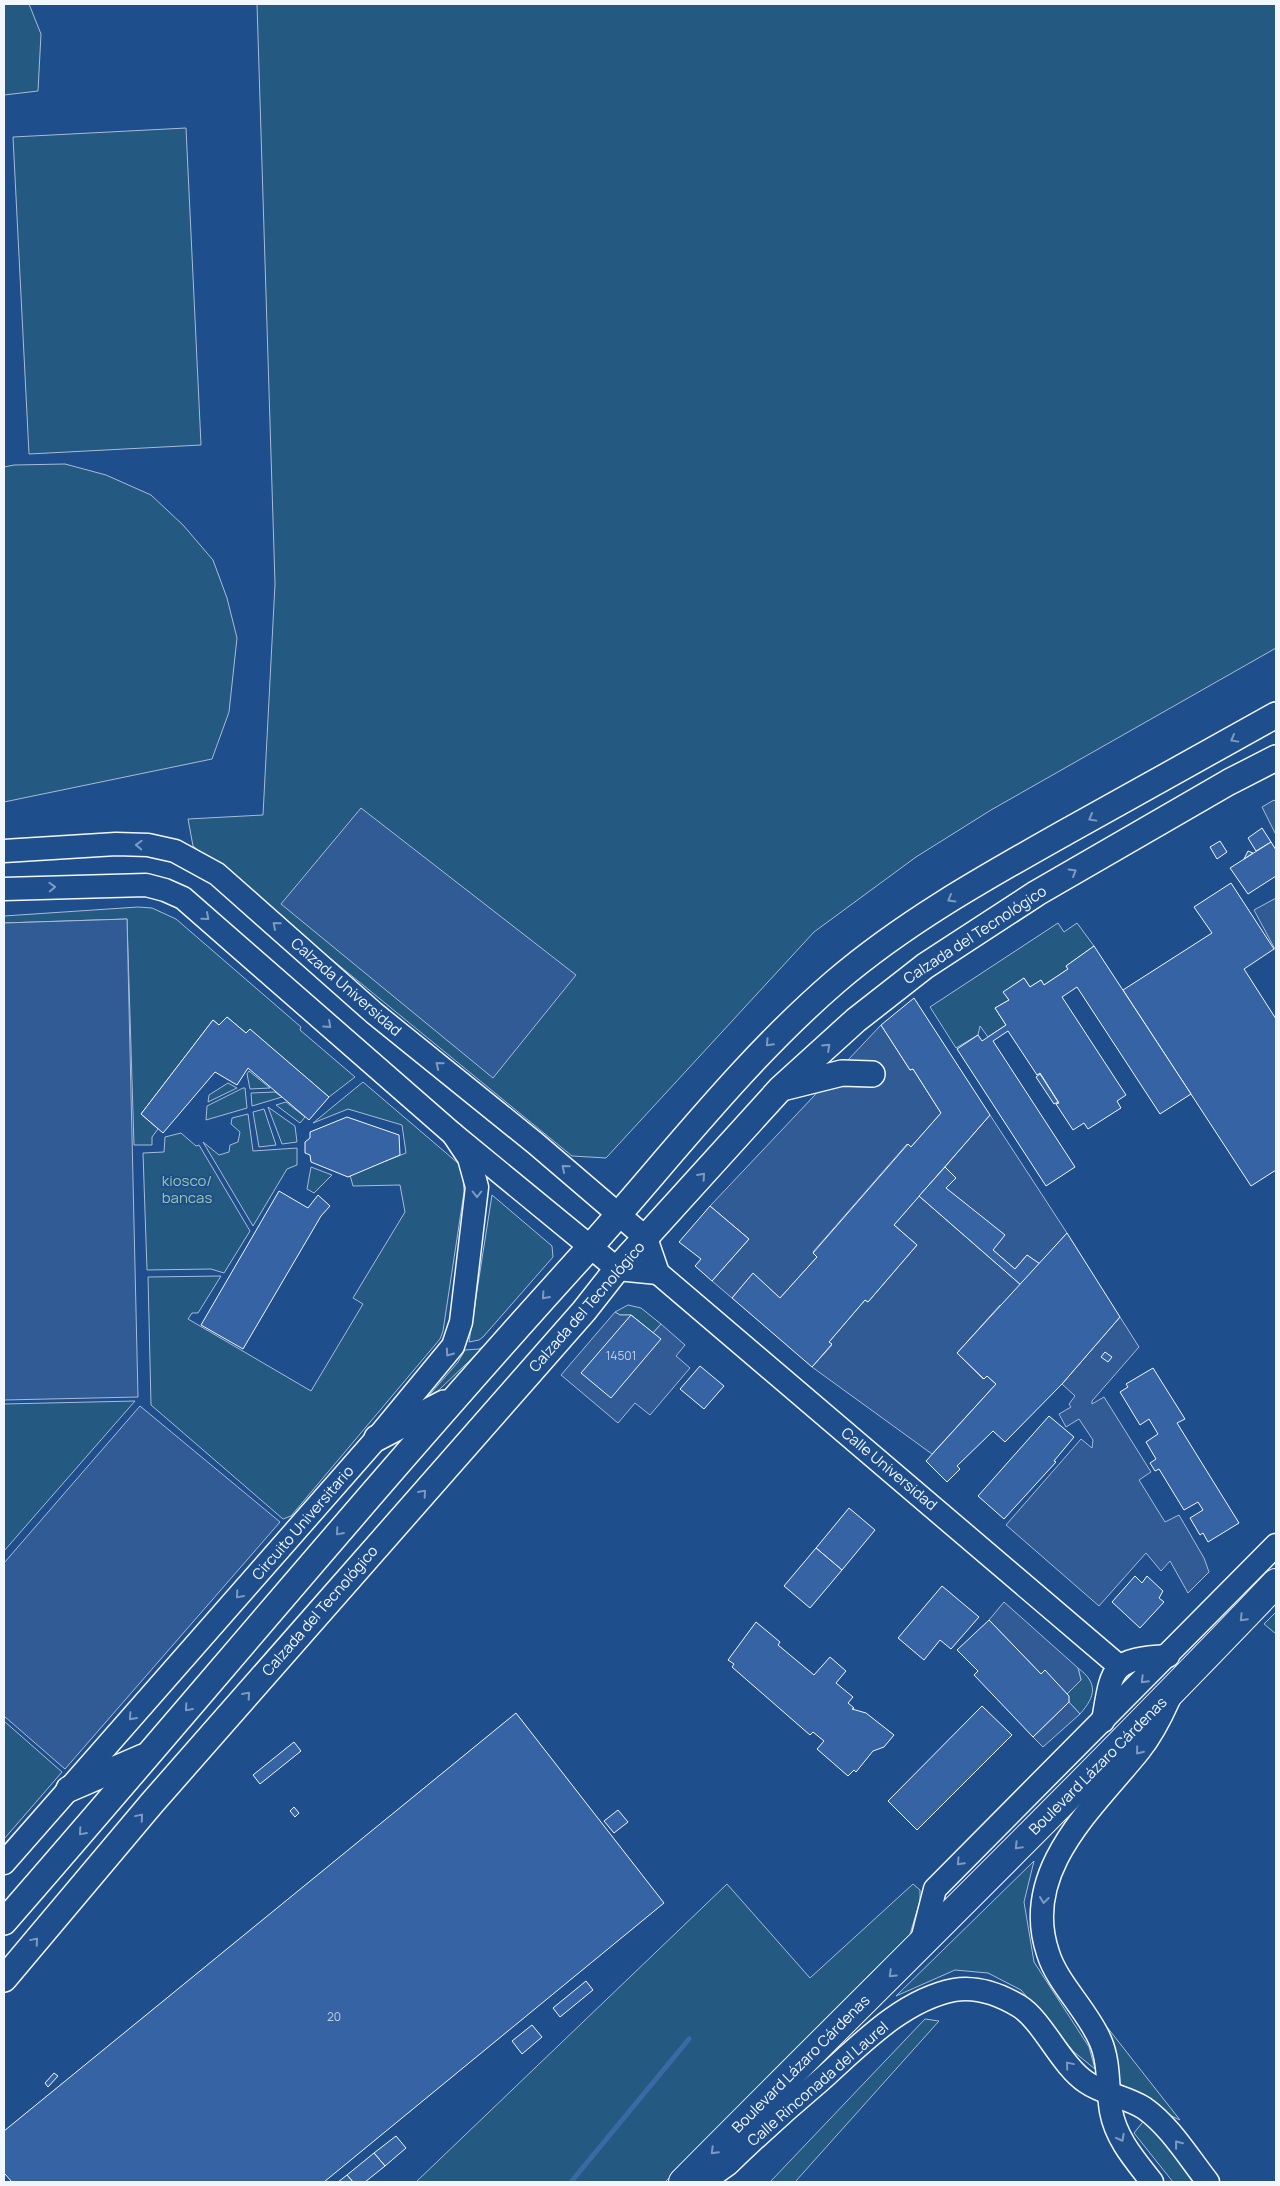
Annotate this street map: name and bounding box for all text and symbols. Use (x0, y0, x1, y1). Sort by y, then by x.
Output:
one-way arrow (1230, 732, 1239, 742)
one-way arrow (1088, 812, 1097, 822)
one-way arrow (135, 840, 142, 850)
one-way arrow (1068, 869, 1077, 879)
street label: Calzada del Tecnológico (899, 880, 1051, 989)
one-way arrow (49, 882, 57, 893)
one-way arrow (947, 892, 956, 902)
one-way arrow (201, 911, 210, 920)
one-way arrow (272, 922, 281, 931)
street label: Calzada Universidad (287, 933, 406, 1041)
one-way arrow (322, 1019, 331, 1028)
one-way arrow (766, 1038, 775, 1047)
one-way arrow (821, 1044, 830, 1053)
one-way arrow (436, 1063, 445, 1071)
one-way arrow (561, 1165, 570, 1174)
park label: kiosco/ bancas (162, 1170, 212, 1208)
one-way arrow (696, 1173, 705, 1182)
one-way arrow (472, 1190, 482, 1198)
street label: Calzada del Tecnológico (524, 1237, 649, 1377)
one-way arrow (542, 1291, 551, 1300)
one-way arrow (446, 1347, 455, 1357)
house number: 14501 (606, 1347, 636, 1364)
street label: Calle Universidad (837, 1422, 942, 1515)
street label: Circuito Universitario (247, 1461, 358, 1584)
one-way arrow (417, 1490, 426, 1499)
one-way arrow (337, 1526, 345, 1535)
street label: Calzada del Tecnológico (257, 1541, 382, 1681)
one-way arrow (236, 1589, 245, 1598)
one-way arrow (1240, 1613, 1249, 1622)
one-way arrow (1141, 1674, 1150, 1683)
one-way arrow (241, 1691, 250, 1700)
street label: Boulevard Lázaro Cárdenas (1024, 1692, 1171, 1839)
one-way arrow (185, 1703, 194, 1712)
one-way arrow (129, 1711, 138, 1720)
one-way arrow (1136, 1745, 1145, 1754)
one-way arrow (135, 1814, 144, 1823)
one-way arrow (79, 1826, 88, 1835)
one-way arrow (1015, 1841, 1024, 1850)
one-way arrow (957, 1857, 966, 1866)
one-way arrow (1039, 1896, 1050, 1904)
one-way arrow (30, 1938, 39, 1947)
one-way arrow (888, 1968, 897, 1977)
street label: Boulevard Lázaro Cárdenas (727, 1990, 874, 2137)
house number: 20 (327, 2008, 341, 2025)
street label: Calle Rinconada del Laurel (743, 2016, 893, 2151)
one-way arrow (1066, 2062, 1075, 2071)
one-way arrow (1115, 2133, 1125, 2142)
one-way arrow (1176, 2141, 1184, 2150)
one-way arrow (711, 2145, 720, 2154)

